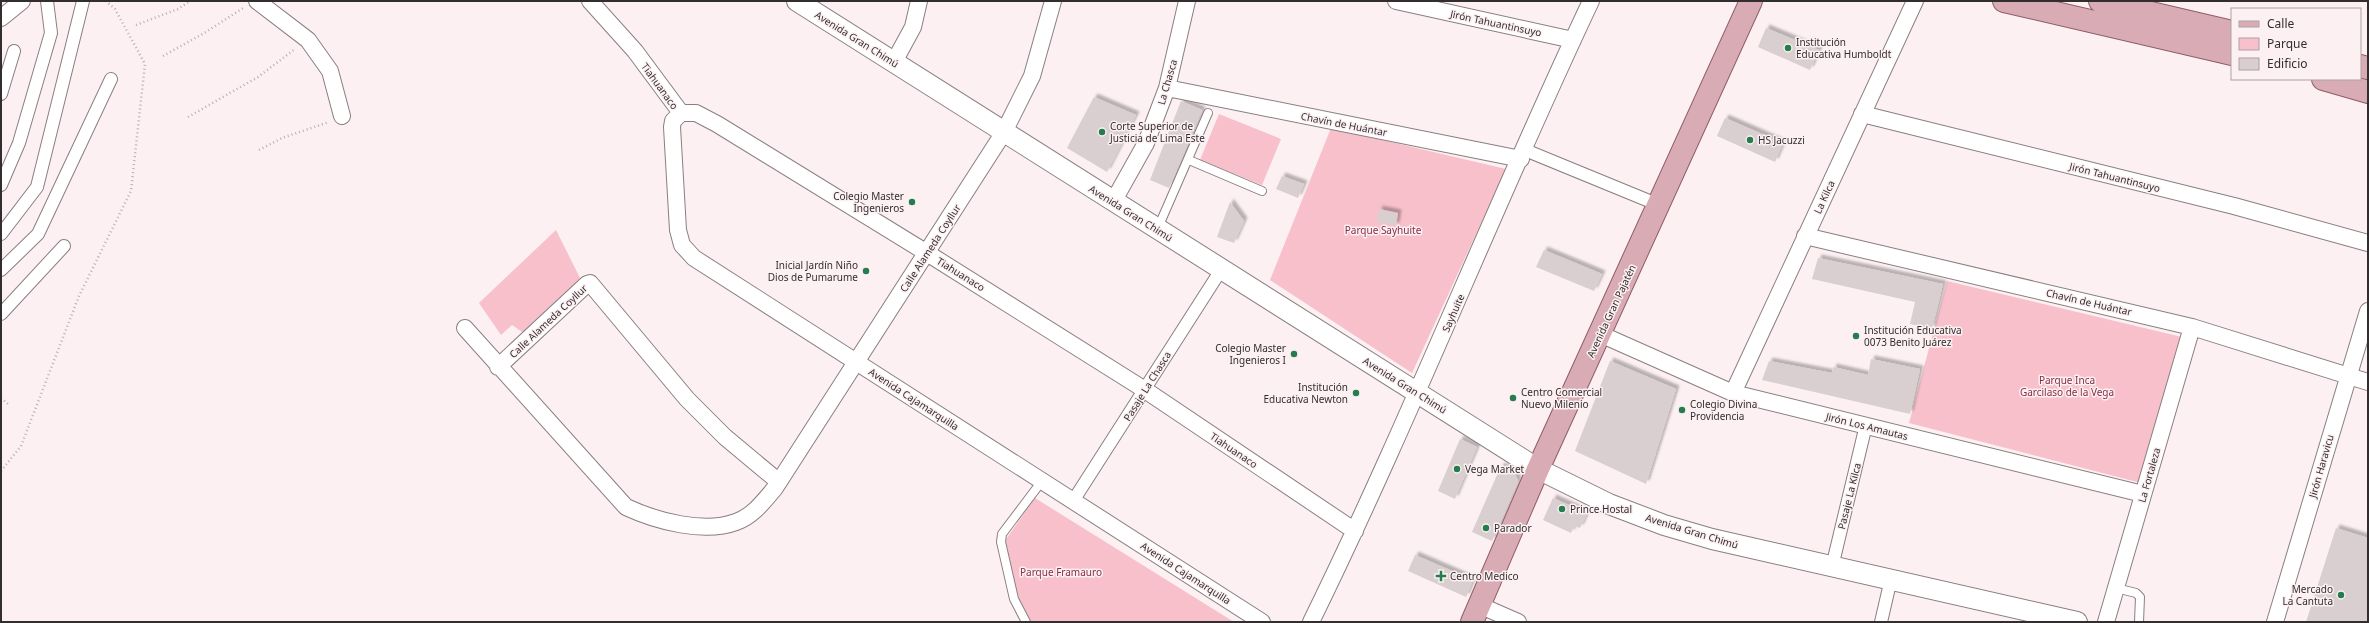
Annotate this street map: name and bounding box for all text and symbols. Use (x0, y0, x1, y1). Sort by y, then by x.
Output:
street label: Jirón Tahuantinsuyo (1448, 6, 1543, 40)
street label: Avenida Gran Chimú (812, 8, 902, 70)
legend (2231, 8, 2361, 80)
text: Calle (2267, 15, 2295, 32)
place label: Institución Educativa Humboldt (1796, 35, 1892, 61)
text: Parque (2267, 35, 2308, 52)
marker: Institución Educativa Humboldt (1783, 43, 1793, 53)
text: Edificio (2267, 55, 2308, 72)
street label: La Chasca (1154, 58, 1180, 106)
street label: Tiahuanaco (638, 60, 682, 112)
street label: Chavín de Huántar (1300, 109, 1388, 139)
place label: Corte Superior de Justicia de Lima Este (1109, 119, 1205, 145)
marker: Corte Superior de Justicia de Lima Este (1097, 127, 1107, 137)
place label: HS Jacuzzi (1758, 133, 1805, 147)
marker: HS Jacuzzi (1745, 135, 1755, 145)
street label: Jirón Tahuantinsuyo (2067, 159, 2162, 195)
street label: La Kilca (1810, 178, 1838, 216)
street label: Avenida Gran Chimú (1086, 182, 1176, 244)
place label: Colegio Master Ingenieros (833, 189, 904, 215)
marker: Colegio Master Ingenieros (907, 197, 917, 207)
street label: Calle Alameda Coyllur (896, 201, 964, 295)
park label: Parque Sayhuite (1345, 223, 1422, 237)
street label: Tiahuanaco (934, 254, 988, 294)
place label: Inicial Jardín Niño Dios de Pumarume (768, 258, 858, 284)
street label: Avenida Gran Pajatén (1583, 262, 1639, 360)
marker: Inicial Jardín Niño Dios de Pumarume (861, 266, 871, 276)
street label: Calle Alameda Coyllur (506, 281, 590, 361)
street label: Chavín de Huántar (2045, 285, 2133, 319)
street label: Sayhuite (1438, 291, 1468, 334)
place label: Institución Educativa 0073 Benito Juárez (1864, 323, 1962, 349)
marker: Institución Educativa 0073 Benito Juárez (1851, 331, 1861, 341)
place label: Colegio Master Ingenieros I (1215, 341, 1286, 367)
street label: Pasaje La Chasca (1120, 349, 1174, 423)
marker: Colegio Master Ingenieros I (1289, 349, 1299, 359)
street label: Avenida Gran Chimú (1360, 354, 1450, 416)
street label: Avenida Cajamarquilla (866, 365, 962, 433)
park label: Parque Inca Garcilaso de la Vega (2020, 373, 2114, 399)
place label: Institución Educativa Newton (1263, 380, 1348, 406)
place label: Centro Comercial Nuevo Milenio (1521, 385, 1602, 411)
marker: Institución Educativa Newton (1351, 388, 1361, 398)
marker: Centro Comercial Nuevo Milenio (1508, 393, 1518, 403)
place label: Colegio Divina Providencia (1690, 397, 1757, 423)
marker: Colegio Divina Providencia (1677, 405, 1687, 415)
street label: Jirón Los Amautas (1823, 409, 1910, 443)
street label: Tiahuanaco (1208, 429, 1260, 471)
street label: Jirón Haravicu (2305, 433, 2337, 500)
street label: La Fortaleza (2134, 446, 2164, 504)
street label: Pasaje La Kilca (1834, 461, 1864, 531)
place label: Vega Market (1465, 462, 1525, 476)
marker: Vega Market (1452, 464, 1462, 474)
place label: Prince Hostal (1570, 502, 1632, 516)
marker: Prince Hostal (1557, 504, 1567, 514)
street label: Avenida Gran Chimú (1644, 510, 1740, 552)
place label: Parador (1494, 521, 1532, 535)
marker: Parador (1481, 523, 1491, 533)
street label: Avenida Cajamarquilla (1138, 539, 1234, 607)
park label: Parque Framauro (1020, 565, 1102, 579)
place label: Centro Medico (1450, 569, 1519, 583)
marker: Centro Medico (1435, 570, 1447, 582)
place label: Mercado La Cantuta (2282, 582, 2333, 608)
marker: Mercado La Cantuta (2336, 590, 2346, 600)

